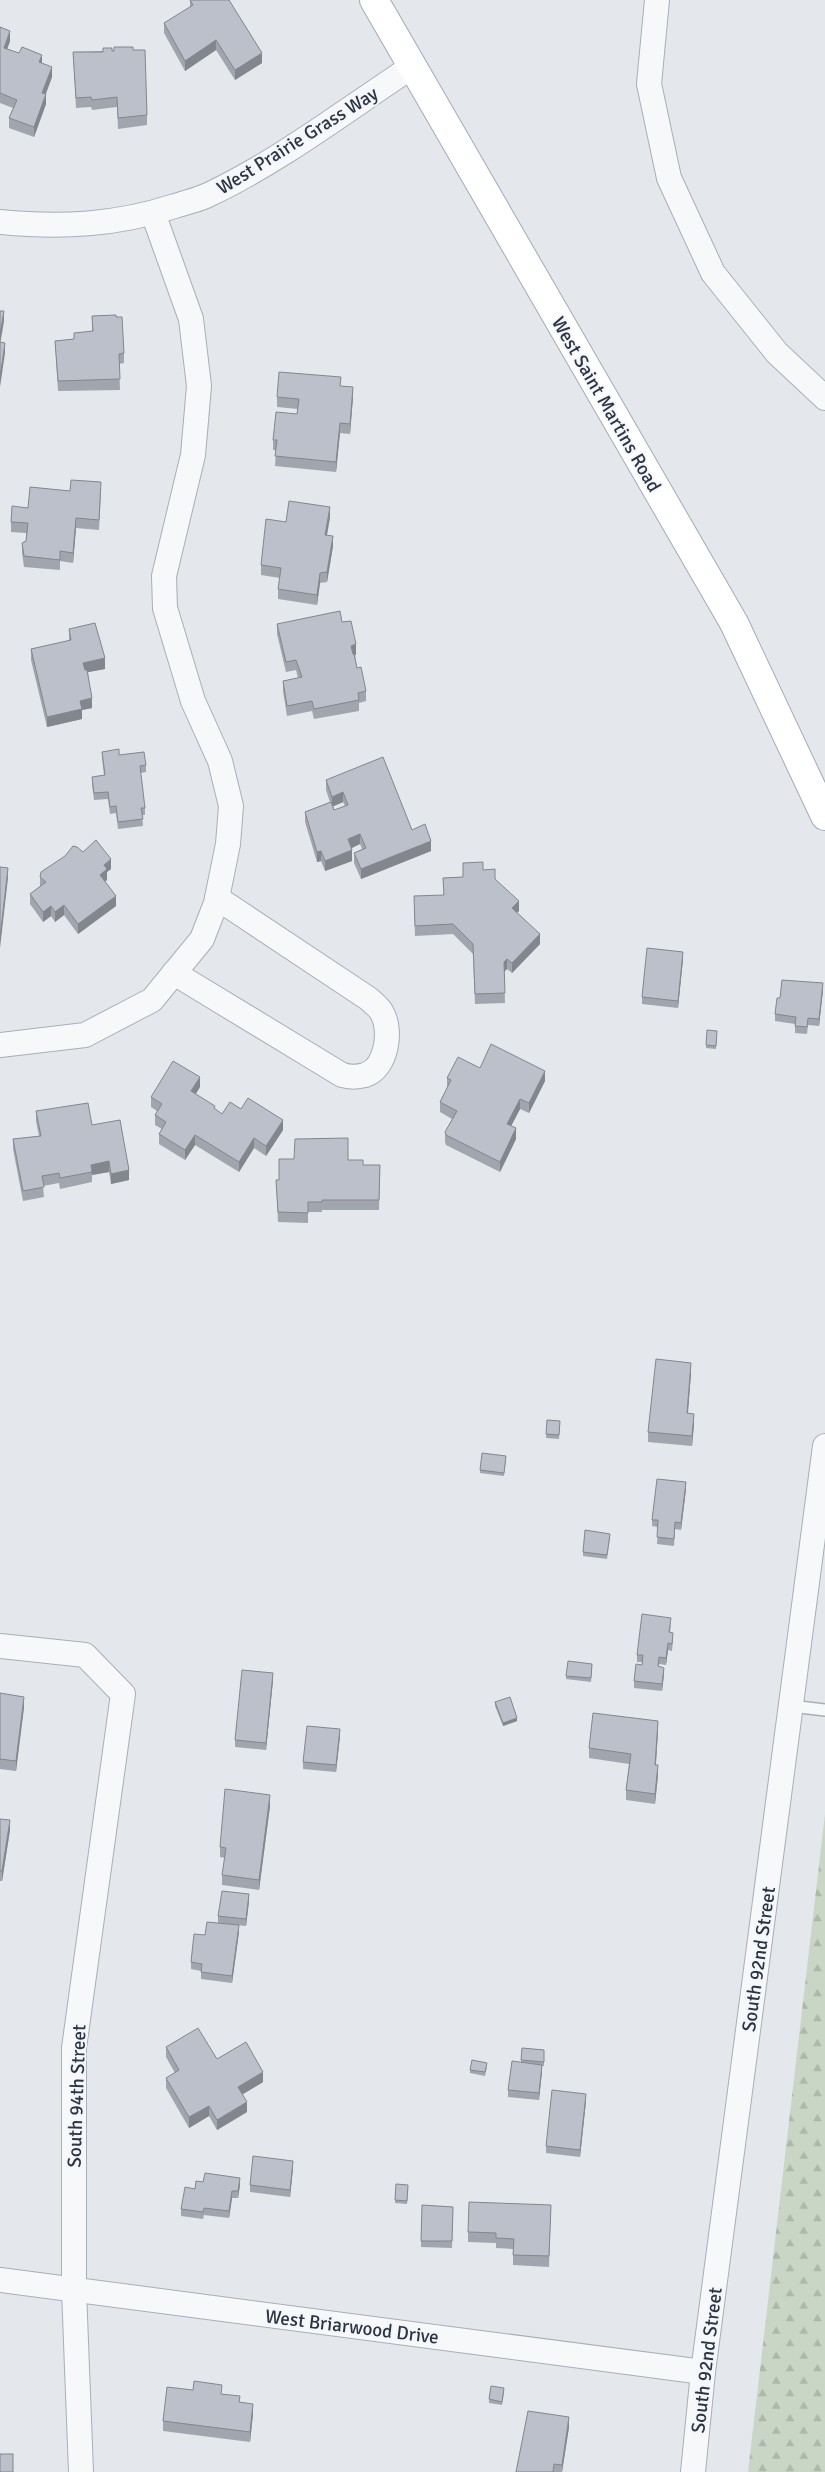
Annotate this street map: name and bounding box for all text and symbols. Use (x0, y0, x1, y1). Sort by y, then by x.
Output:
street label: West Prairie Grass Way (212, 81, 383, 200)
street label: West Saint Martins Road (546, 313, 666, 496)
street label: South 92nd Street (737, 1885, 781, 2033)
street label: South 94th Street (63, 2024, 92, 2168)
street label: South 92nd Street (686, 2286, 728, 2434)
street label: West Briarwood Drive (264, 2304, 440, 2350)

